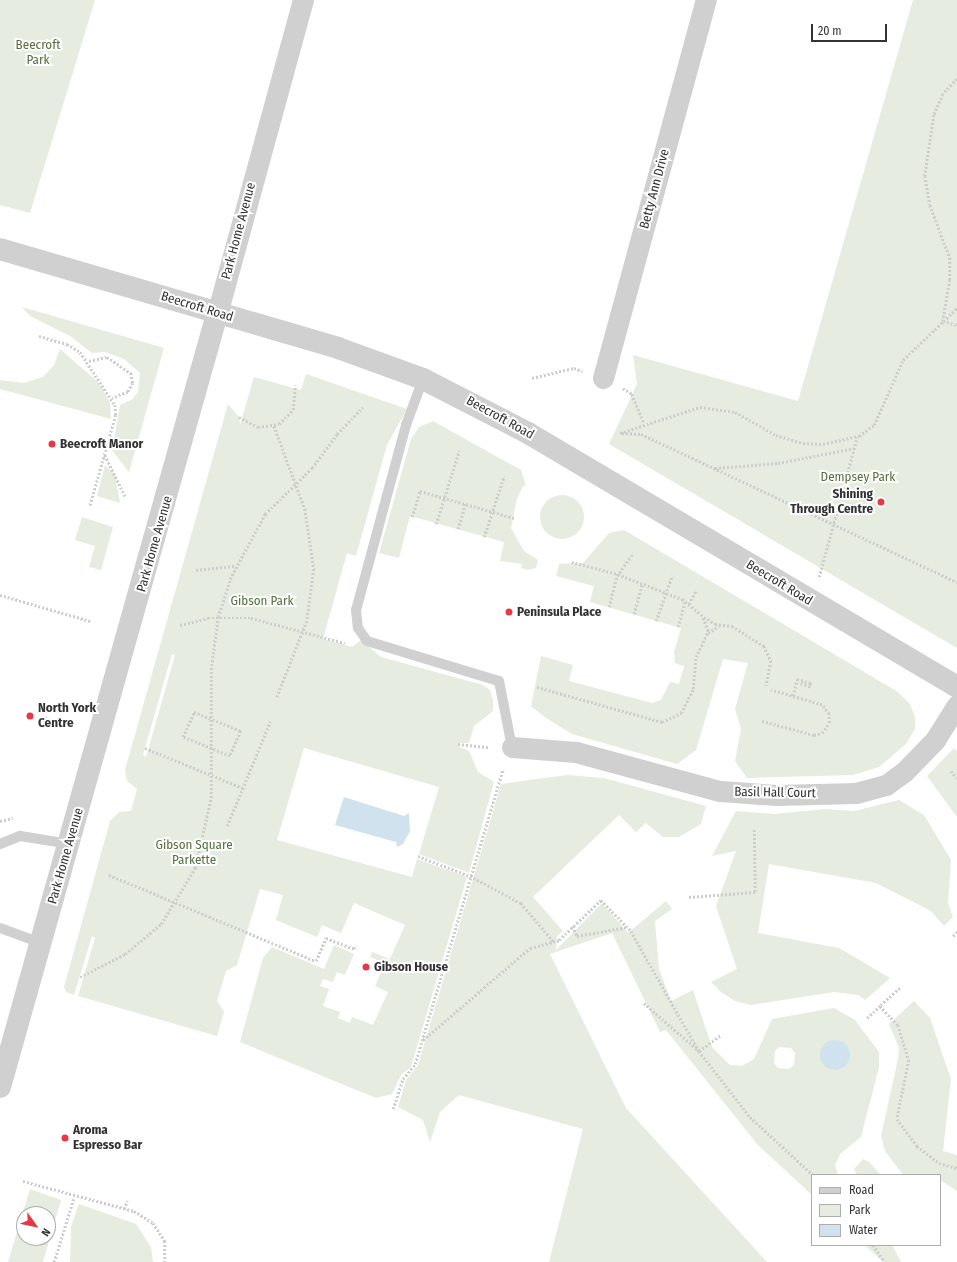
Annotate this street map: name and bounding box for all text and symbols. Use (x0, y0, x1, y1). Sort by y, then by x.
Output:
scale bar (813, 16, 889, 42)
text: 20 m (818, 24, 842, 38)
park label: Beecroft Park (16, 38, 60, 69)
street label: Betty Ann Drive (637, 147, 673, 231)
street label: Park Home Avenue (219, 181, 259, 281)
street label: Beecroft Road (159, 289, 235, 325)
street label: Beecroft Road (464, 393, 536, 443)
place label: Beecroft Manor (60, 436, 143, 452)
marker: Beecroft Manor (47, 439, 57, 449)
park label: Dempsey Park (821, 469, 895, 485)
place label: Shining Through Centre (790, 487, 873, 518)
street label: Park Home Avenue (134, 494, 176, 594)
marker: Shining Through Centre (876, 497, 886, 507)
street label: Beecroft Road (743, 557, 815, 609)
park label: Gibson Park (230, 593, 294, 609)
place label: Peninsula Place (517, 604, 601, 620)
marker: Peninsula Place (504, 607, 514, 617)
place label: North York Centre (38, 701, 96, 732)
marker: North York Centre (25, 711, 35, 721)
street label: Basil Hall Court (734, 784, 816, 802)
street label: Park Home Avenue (45, 806, 87, 906)
park label: Gibson Square Parkette (155, 838, 233, 869)
place label: Gibson House (374, 959, 448, 975)
marker: Gibson House (361, 962, 371, 972)
place label: Aroma Espresso Bar (73, 1123, 142, 1154)
marker: Aroma Espresso Bar (60, 1133, 70, 1143)
legend (811, 1174, 941, 1246)
text: Road (849, 1183, 874, 1197)
text: Park (849, 1203, 870, 1217)
north arrow (16, 1206, 56, 1246)
text: Water (849, 1223, 877, 1237)
text: N (38, 1226, 53, 1239)

